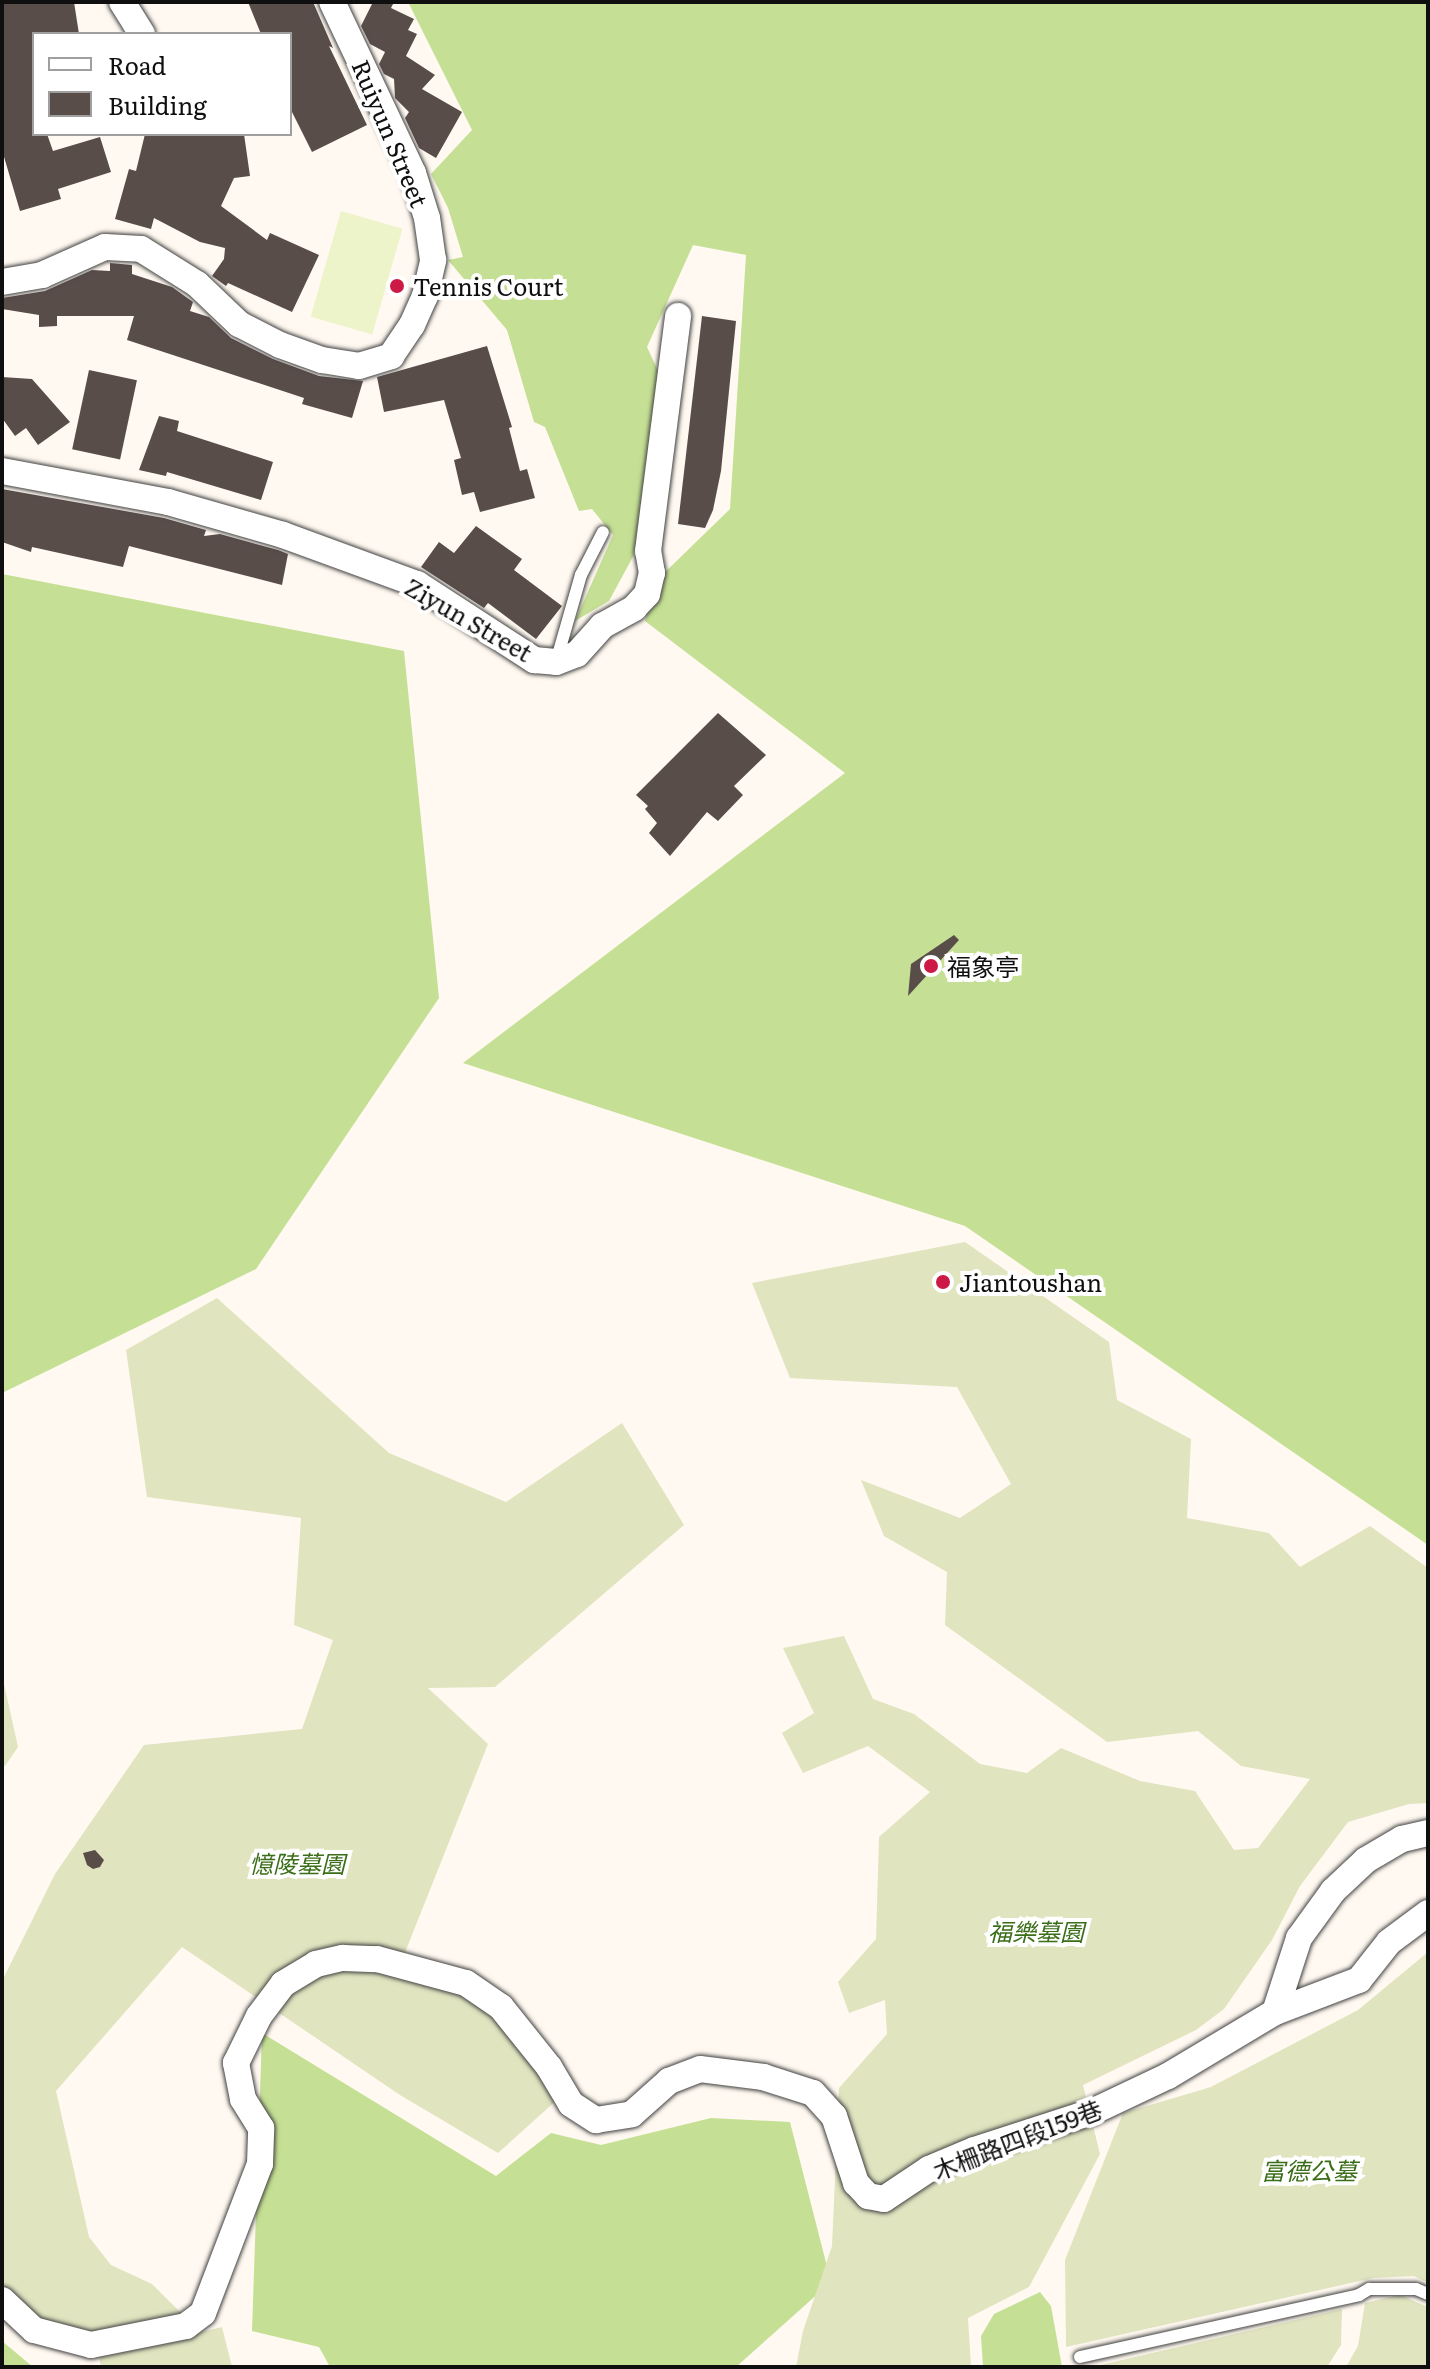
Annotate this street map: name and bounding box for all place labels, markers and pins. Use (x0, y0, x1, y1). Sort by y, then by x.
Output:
place label: Tennis Court (413, 272, 563, 300)
marker: Tennis Court (388, 277, 406, 295)
place label: 福象亭 (947, 952, 1019, 980)
marker: 福象亭 (922, 957, 940, 975)
place label: Jiantoushan (959, 1268, 1102, 1296)
marker: Jiantoushan (934, 1273, 952, 1291)

